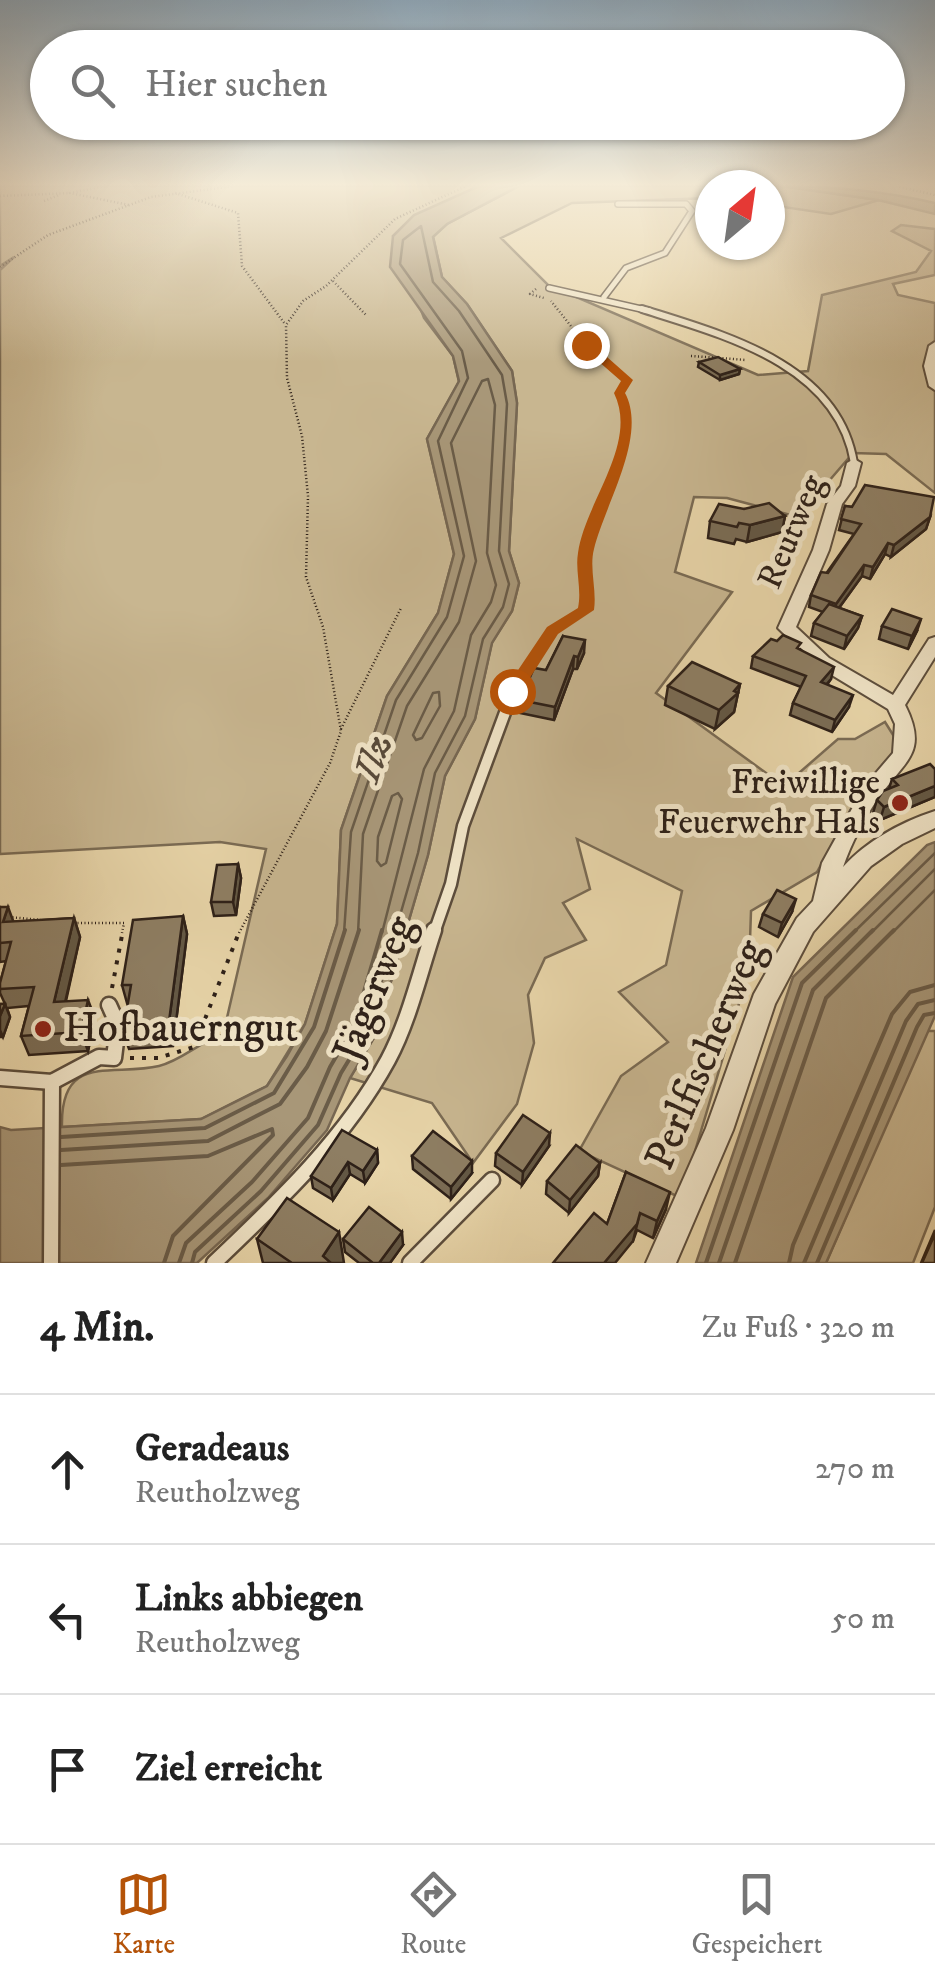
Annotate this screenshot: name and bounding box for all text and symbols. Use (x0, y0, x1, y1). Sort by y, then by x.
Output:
search box (30, 30, 905, 140)
icon: search (65, 58, 120, 113)
text: Hier suchen (145, 61, 328, 109)
north arrow (695, 170, 785, 260)
route end (564, 323, 610, 369)
street label: Reutweg (748, 467, 836, 596)
route start (490, 669, 536, 715)
water label: Ilz (343, 728, 404, 790)
place label: Freiwillige Feuerwehr Hals (658, 761, 880, 845)
marker: Freiwillige Feuerwehr Hals (889, 792, 911, 814)
street label: Jägerweg (321, 908, 428, 1073)
street label: Perlfischerweg (634, 932, 778, 1178)
place label: Hofbauerngut (63, 1003, 298, 1055)
marker: Hofbauerngut (32, 1018, 54, 1040)
text: 4 Min. (40, 1302, 154, 1354)
text: Zu Fuß · 320 m (701, 1308, 895, 1348)
text: Geradeaus (135, 1425, 289, 1473)
icon: ahead (40, 1442, 95, 1497)
text: 270 m (815, 1449, 895, 1489)
text: Reutholzweg (135, 1473, 300, 1513)
text: Links abbiegen (135, 1575, 363, 1623)
icon: left (40, 1592, 95, 1647)
text: 50 m (831, 1599, 895, 1639)
text: Reutholzweg (135, 1623, 300, 1663)
icon: arrive (40, 1742, 95, 1797)
text: Ziel erreicht (135, 1745, 322, 1793)
tab: Karte (113, 1867, 175, 1962)
tab: Route (400, 1867, 466, 1962)
tab: Gespeichert (691, 1867, 822, 1962)

